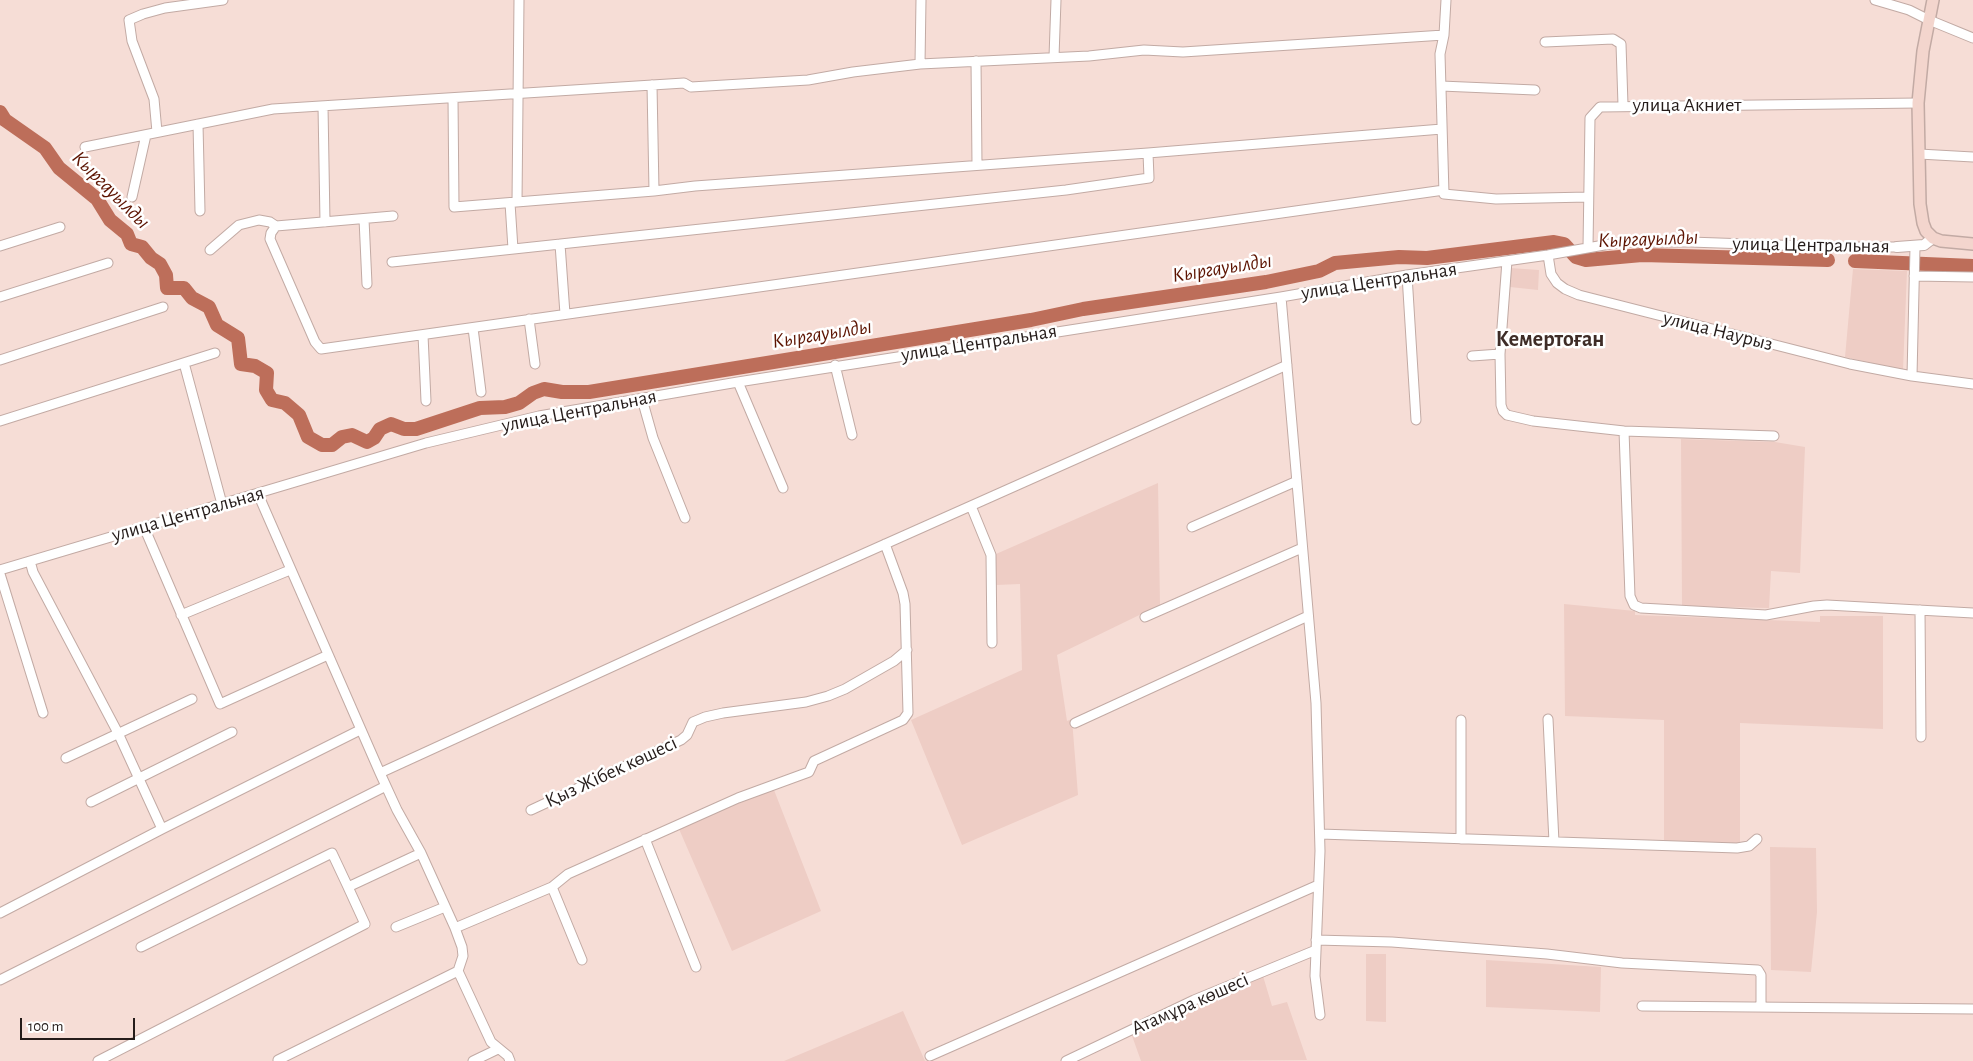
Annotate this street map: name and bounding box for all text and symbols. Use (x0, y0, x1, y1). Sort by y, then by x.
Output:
street label: улица Акниет (1632, 93, 1742, 117)
water label: Кыргауылды (67, 146, 155, 234)
water label: Кыргауылды (1597, 225, 1699, 253)
street label: улица Центральная (1732, 232, 1890, 258)
water label: Кыргауылды (1171, 248, 1273, 288)
street label: улица Центральная (1299, 257, 1459, 305)
street label: улица Наурыз (1661, 306, 1775, 356)
water label: Кыргауылды (771, 314, 873, 354)
street label: улица Центральная (899, 319, 1059, 367)
district label: Кемертоған (1496, 326, 1604, 352)
street label: улица Центральная (499, 384, 659, 438)
street label: улица Центральная (109, 481, 267, 547)
street label: Қыз Жібек көшесі (541, 731, 681, 813)
street label: Атамұра көшесі (1128, 967, 1252, 1041)
scale bar (22, 1008, 138, 1040)
text: 100 m (28, 1019, 63, 1034)

